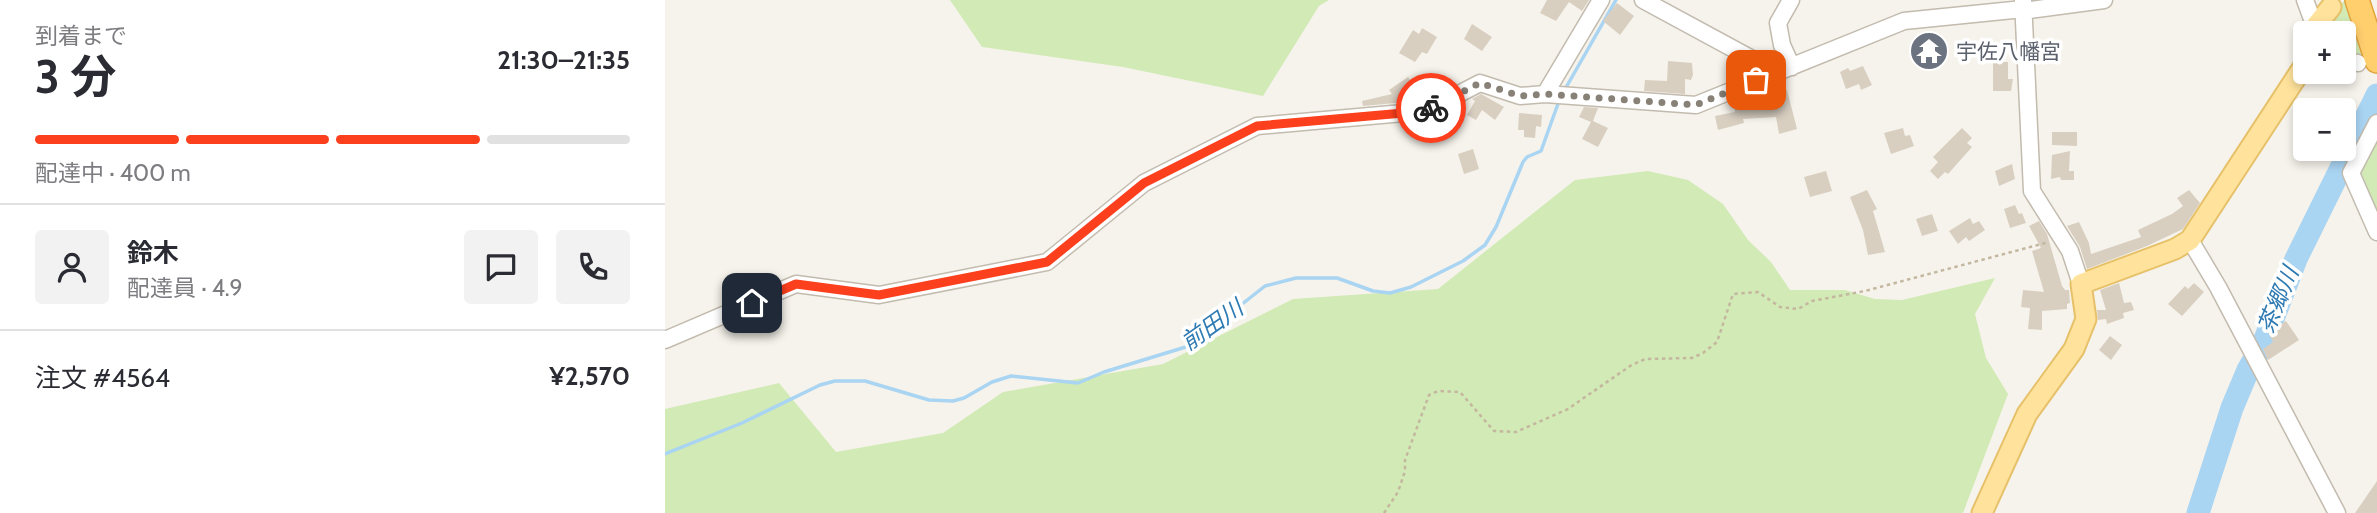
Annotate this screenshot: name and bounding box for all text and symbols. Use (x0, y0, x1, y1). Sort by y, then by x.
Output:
map controls (2293, 21, 2356, 161)
button: + (2293, 21, 2356, 84)
text: 到着まで (35, 22, 127, 50)
temple icon: 宇佐八幡宮 (1908, 30, 1950, 72)
place label: 宇佐八幡宮 (1956, 39, 2061, 64)
text: 21:30–21:35 (497, 44, 630, 76)
text: 3 分 (35, 49, 116, 105)
pin (1726, 50, 1786, 110)
icon: bag (1737, 61, 1775, 99)
courier (1396, 73, 1466, 143)
icon: bike (1412, 89, 1450, 127)
button: − (2293, 98, 2356, 161)
text: 配達中 · 400 m (35, 159, 191, 187)
button: person (35, 230, 109, 304)
button: chat (464, 230, 538, 304)
button: phone (556, 230, 630, 304)
text: 鈴木 (127, 237, 179, 269)
water label: 茶郷川 (2252, 260, 2306, 337)
pin (722, 273, 782, 333)
text: 配達員 · 4.9 (127, 274, 243, 302)
icon: home (733, 284, 771, 322)
water label: 前田川 (1176, 292, 1251, 356)
text: ¥2,570 (549, 360, 630, 392)
text: 注文 #4564 (35, 362, 170, 394)

